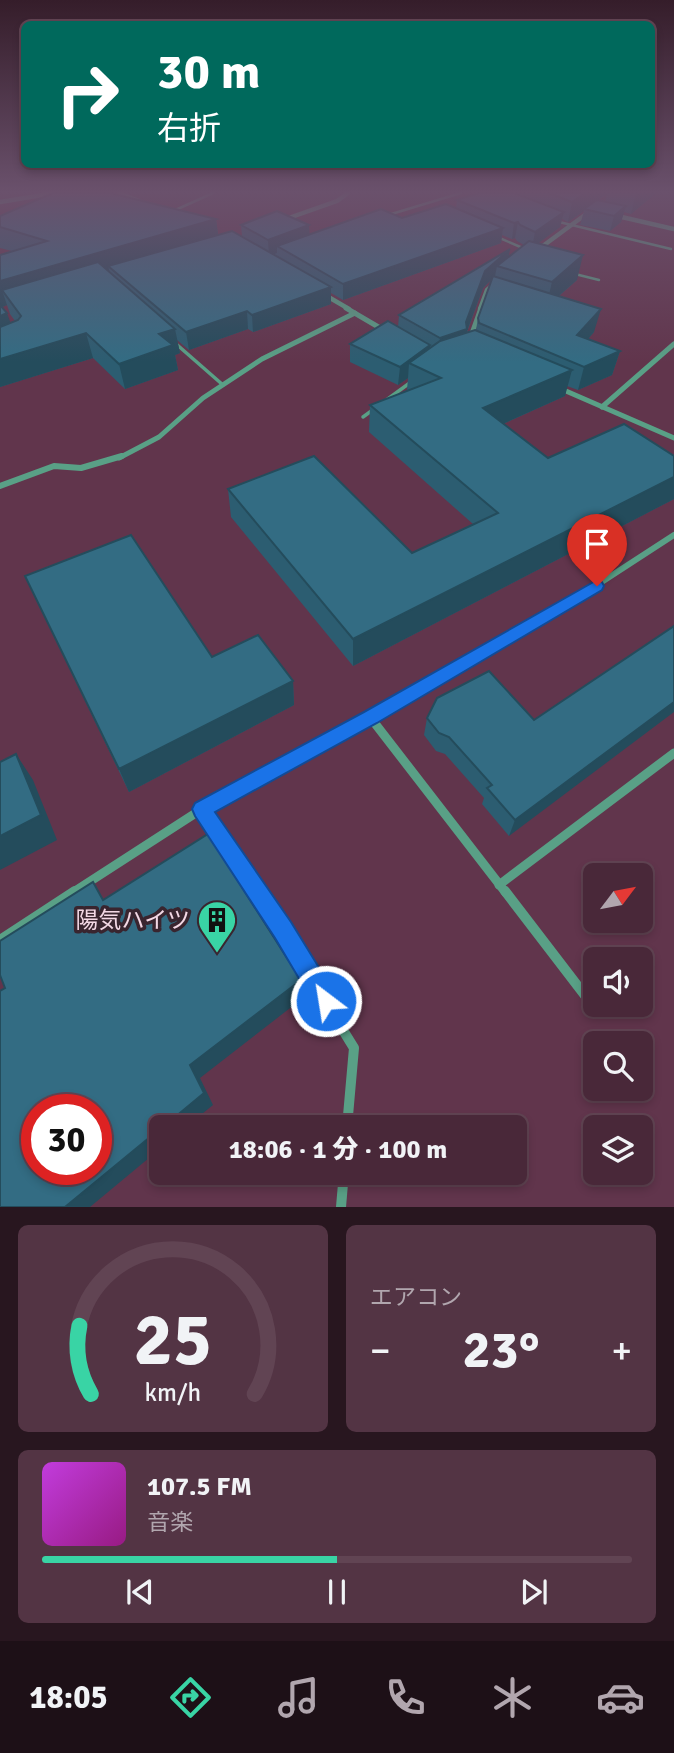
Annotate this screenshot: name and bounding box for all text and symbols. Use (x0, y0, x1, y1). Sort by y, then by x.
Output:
text: 30 m (157, 42, 260, 102)
icon: right (42, 49, 133, 140)
text: 右折 (157, 109, 221, 148)
pin (567, 514, 627, 586)
icon: arrive (578, 525, 616, 563)
north arrow (583, 863, 653, 933)
map controls (583, 863, 653, 1185)
building icon: 陽気ハイツ (196, 899, 238, 954)
place label: 陽気ハイツ (75, 906, 190, 935)
button: sound (583, 947, 653, 1017)
position arrow (289, 964, 363, 1038)
button: search (583, 1031, 653, 1101)
speed limit sign: 30 (21, 1094, 112, 1185)
button: layers (583, 1115, 653, 1185)
text: 18:06 · 1 分 · 100 m (229, 1134, 447, 1166)
text: エアコン (370, 1283, 462, 1312)
text: 25 (134, 1297, 212, 1386)
text: 23° (463, 1318, 539, 1382)
text: − (370, 1327, 391, 1374)
text: + (611, 1327, 632, 1374)
text: km/h (145, 1377, 201, 1408)
text: 107.5 FM (147, 1471, 252, 1503)
text: 音楽 (147, 1508, 193, 1537)
icon: previous (121, 1573, 159, 1611)
icon: pause (318, 1573, 356, 1611)
icon: next (515, 1573, 553, 1611)
icon: directions (166, 1673, 215, 1722)
icon: music (274, 1673, 323, 1722)
icon: phone (381, 1673, 430, 1722)
icon: climate (488, 1673, 537, 1722)
icon: car (596, 1673, 645, 1722)
text: 18:05 (29, 1678, 108, 1717)

